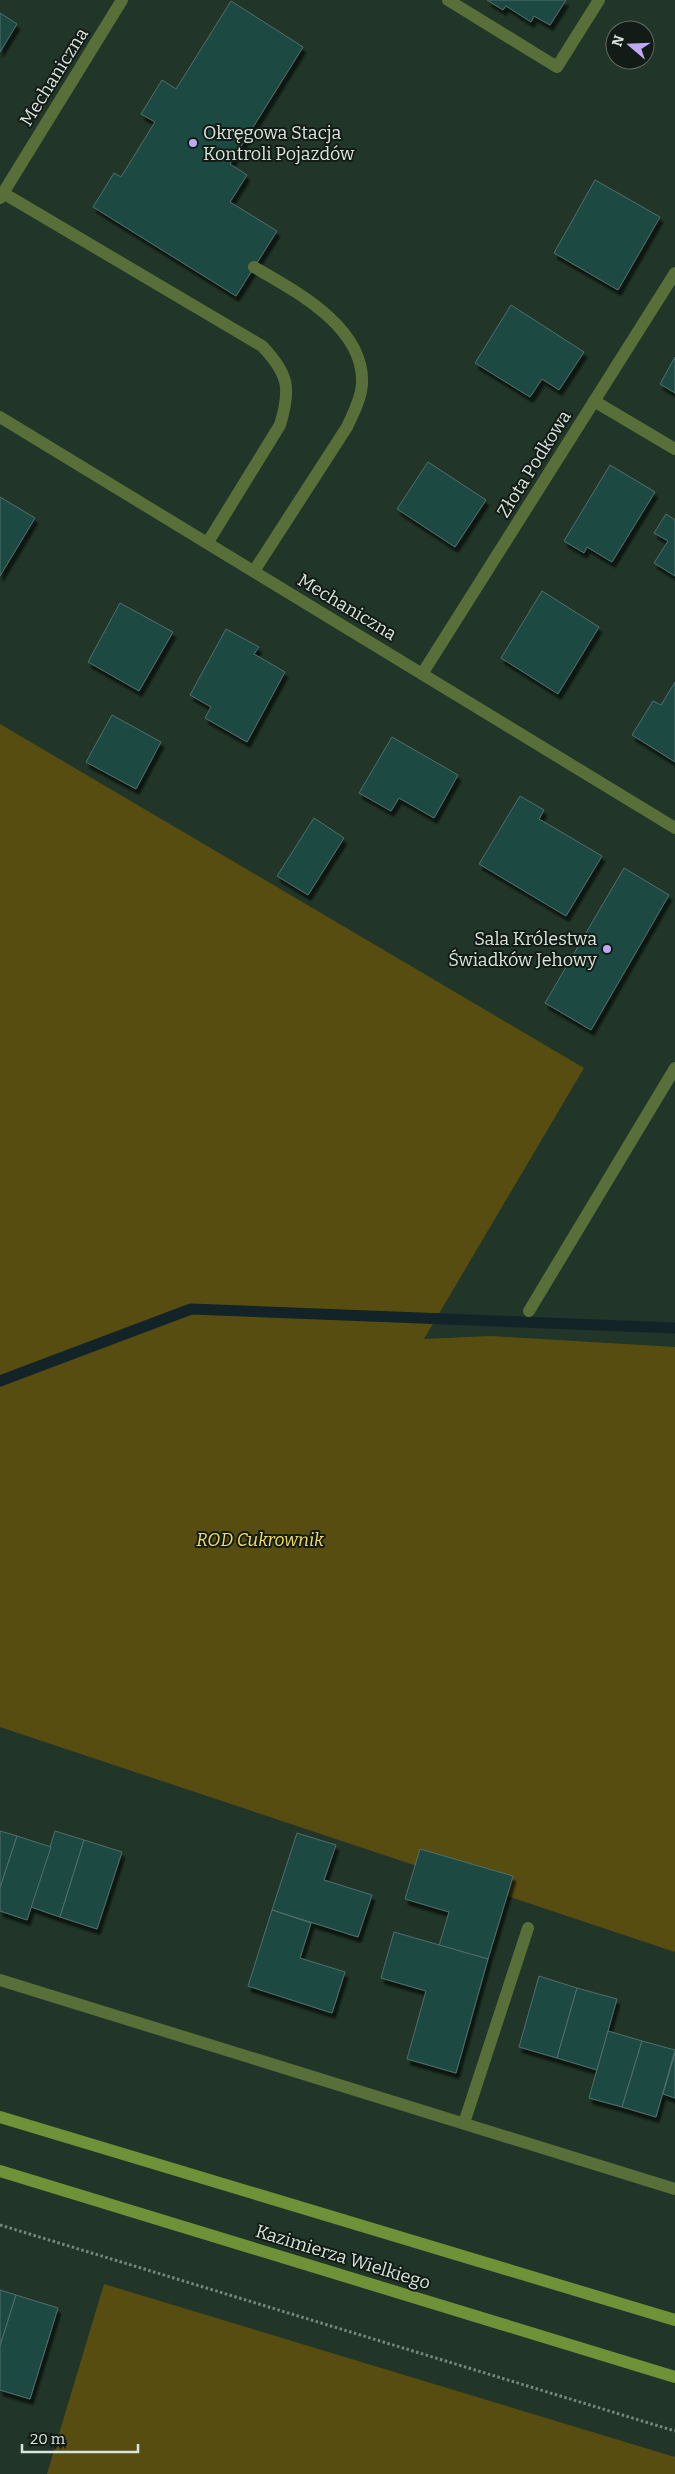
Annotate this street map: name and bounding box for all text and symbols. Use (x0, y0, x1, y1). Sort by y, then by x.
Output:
north arrow (605, 20, 655, 70)
street label: Mechaniczna (15, 24, 93, 130)
text: N (608, 33, 628, 49)
place label: Okręgowa Stacja Kontroli Pojazdów (203, 122, 355, 165)
marker: Okręgowa Stacja Kontroli Pojazdów (187, 137, 199, 149)
street label: Złota Podkowa (492, 406, 576, 522)
street label: Mechaniczna (294, 569, 401, 645)
place label: Sala Królestwa Świadków Jehowy (448, 928, 597, 971)
marker: Sala Królestwa Świadków Jehowy (601, 943, 613, 955)
park label: ROD Cukrownik (196, 1529, 324, 1551)
street label: Kazimierza Wielkiego (253, 2220, 433, 2294)
scale bar (22, 2422, 139, 2454)
text: 20 m (30, 2430, 66, 2448)

